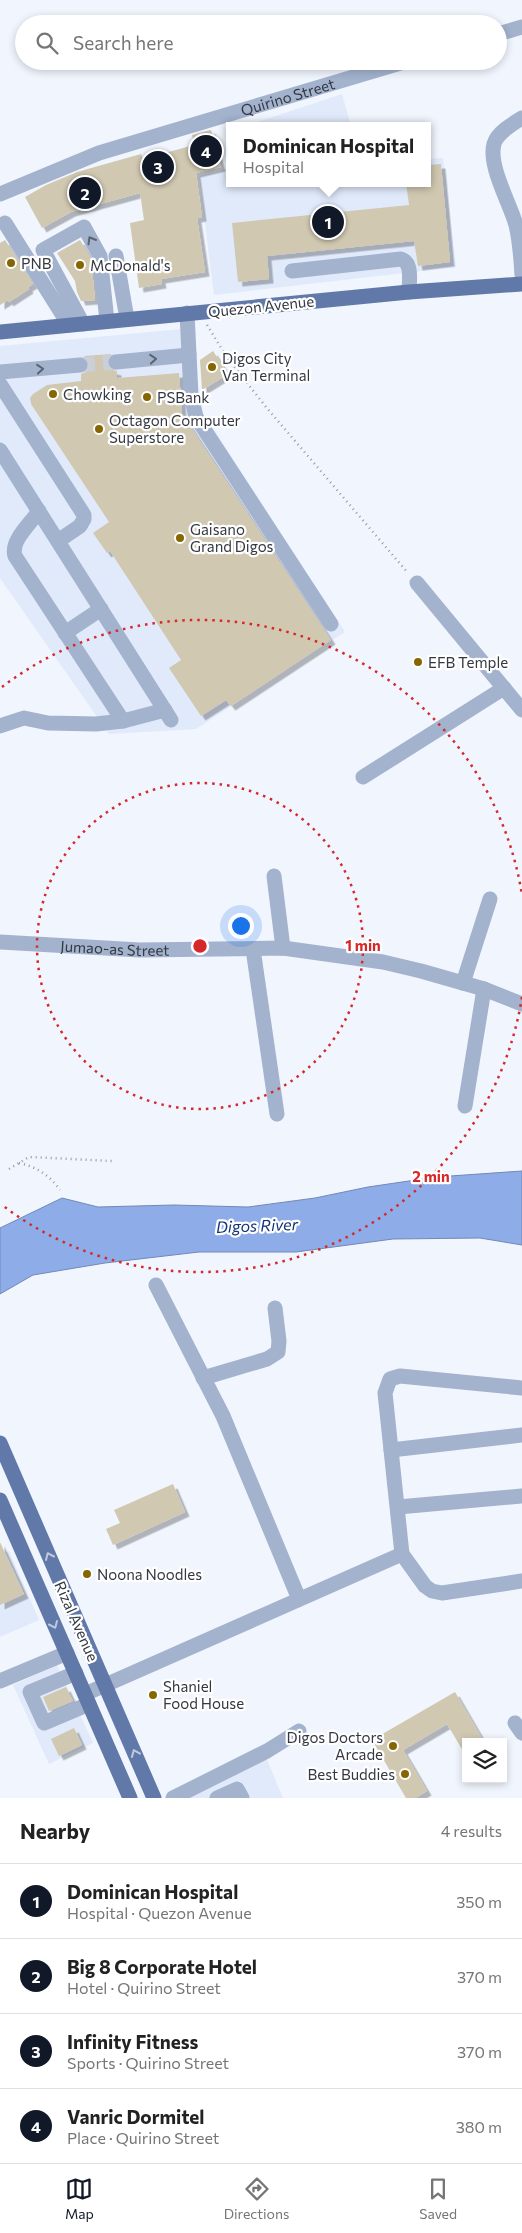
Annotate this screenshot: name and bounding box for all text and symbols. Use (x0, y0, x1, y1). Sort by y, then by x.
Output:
search box (15, 15, 507, 70)
icon: search (33, 29, 61, 57)
text: Search here (73, 31, 173, 54)
street label: Quirino Street (238, 74, 337, 119)
popup (226, 122, 431, 187)
pin: 4 (190, 132, 222, 170)
text: Dominican Hospital (243, 134, 414, 157)
pin: 3 (142, 148, 174, 186)
text: Hospital (243, 157, 304, 176)
pin: 2 (69, 174, 101, 212)
pin: 1 (312, 203, 344, 241)
one-way arrow (88, 237, 98, 246)
place label: PNB (21, 254, 52, 272)
place label: McDonald's (90, 256, 171, 274)
marker: PNB (5, 257, 17, 269)
marker: McDonald's (74, 259, 86, 271)
street label: Quezon Avenue (207, 291, 315, 321)
place label: Digos City Van Terminal (222, 349, 310, 384)
one-way arrow (149, 353, 157, 364)
marker: Digos City Van Terminal (206, 361, 218, 373)
one-way arrow (36, 363, 44, 374)
place label: Chowking (63, 385, 131, 403)
marker: Chowking (47, 388, 59, 400)
place label: PSBank (157, 388, 209, 406)
marker: PSBank (141, 391, 153, 403)
place label: Octagon Computer Superstore (109, 411, 241, 446)
marker: Octagon Computer Superstore (93, 423, 105, 435)
place label: Gaisano Grand Digos (190, 520, 274, 555)
marker: Gaisano Grand Digos (174, 532, 186, 544)
place label: EFB Temple (428, 653, 508, 671)
marker: EFB Temple (412, 656, 424, 668)
your location (228, 913, 254, 939)
street label: Jumao-as Street (60, 936, 169, 959)
text: 1 min (345, 936, 381, 954)
centre of rings (191, 937, 209, 955)
text: 2 min (412, 1167, 450, 1185)
water label: Digos River (216, 1214, 299, 1236)
one-way arrow (45, 1552, 56, 1561)
place label: Noona Noodles (97, 1565, 202, 1583)
marker: Noona Noodles (81, 1568, 93, 1580)
street label: Rizal Avenue (51, 1578, 103, 1664)
one-way arrow (48, 1620, 59, 1629)
place label: Shaniel Food House (163, 1677, 244, 1712)
marker: Shaniel Food House (147, 1689, 159, 1701)
place label: Digos Doctors Arcade (287, 1728, 383, 1763)
map controls (462, 1738, 507, 1783)
button: layers (462, 1738, 507, 1783)
marker: Digos Doctors Arcade (387, 1740, 399, 1752)
one-way arrow (130, 1749, 141, 1758)
place label: Best Buddies (308, 1765, 395, 1783)
marker: Best Buddies (399, 1768, 411, 1780)
text: Nearby (20, 1818, 90, 1843)
text: 4 results (441, 1821, 502, 1840)
text: Dominican Hospital (67, 1880, 238, 1903)
text: 1 (32, 1892, 40, 1911)
text: 350 m (456, 1892, 502, 1911)
text: Hospital · Quezon Avenue (67, 1903, 252, 1922)
text: Big 8 Corporate Hotel (67, 1955, 257, 1978)
text: 2 (31, 1967, 41, 1986)
text: 370 m (457, 1967, 502, 1986)
text: Hotel · Quirino Street (67, 1978, 221, 1997)
text: Infinity Fitness (67, 2030, 198, 2053)
text: 3 (31, 2042, 41, 2061)
text: 370 m (457, 2042, 502, 2061)
text: Sports · Quirino Street (67, 2053, 229, 2072)
text: Vanric Dormitel (67, 2105, 205, 2128)
text: 4 (31, 2117, 41, 2136)
text: 380 m (456, 2117, 502, 2136)
text: Place · Quirino Street (67, 2128, 219, 2147)
tab: Map (65, 2175, 94, 2222)
tab: Directions (224, 2175, 289, 2222)
tab: Saved (419, 2175, 457, 2222)

